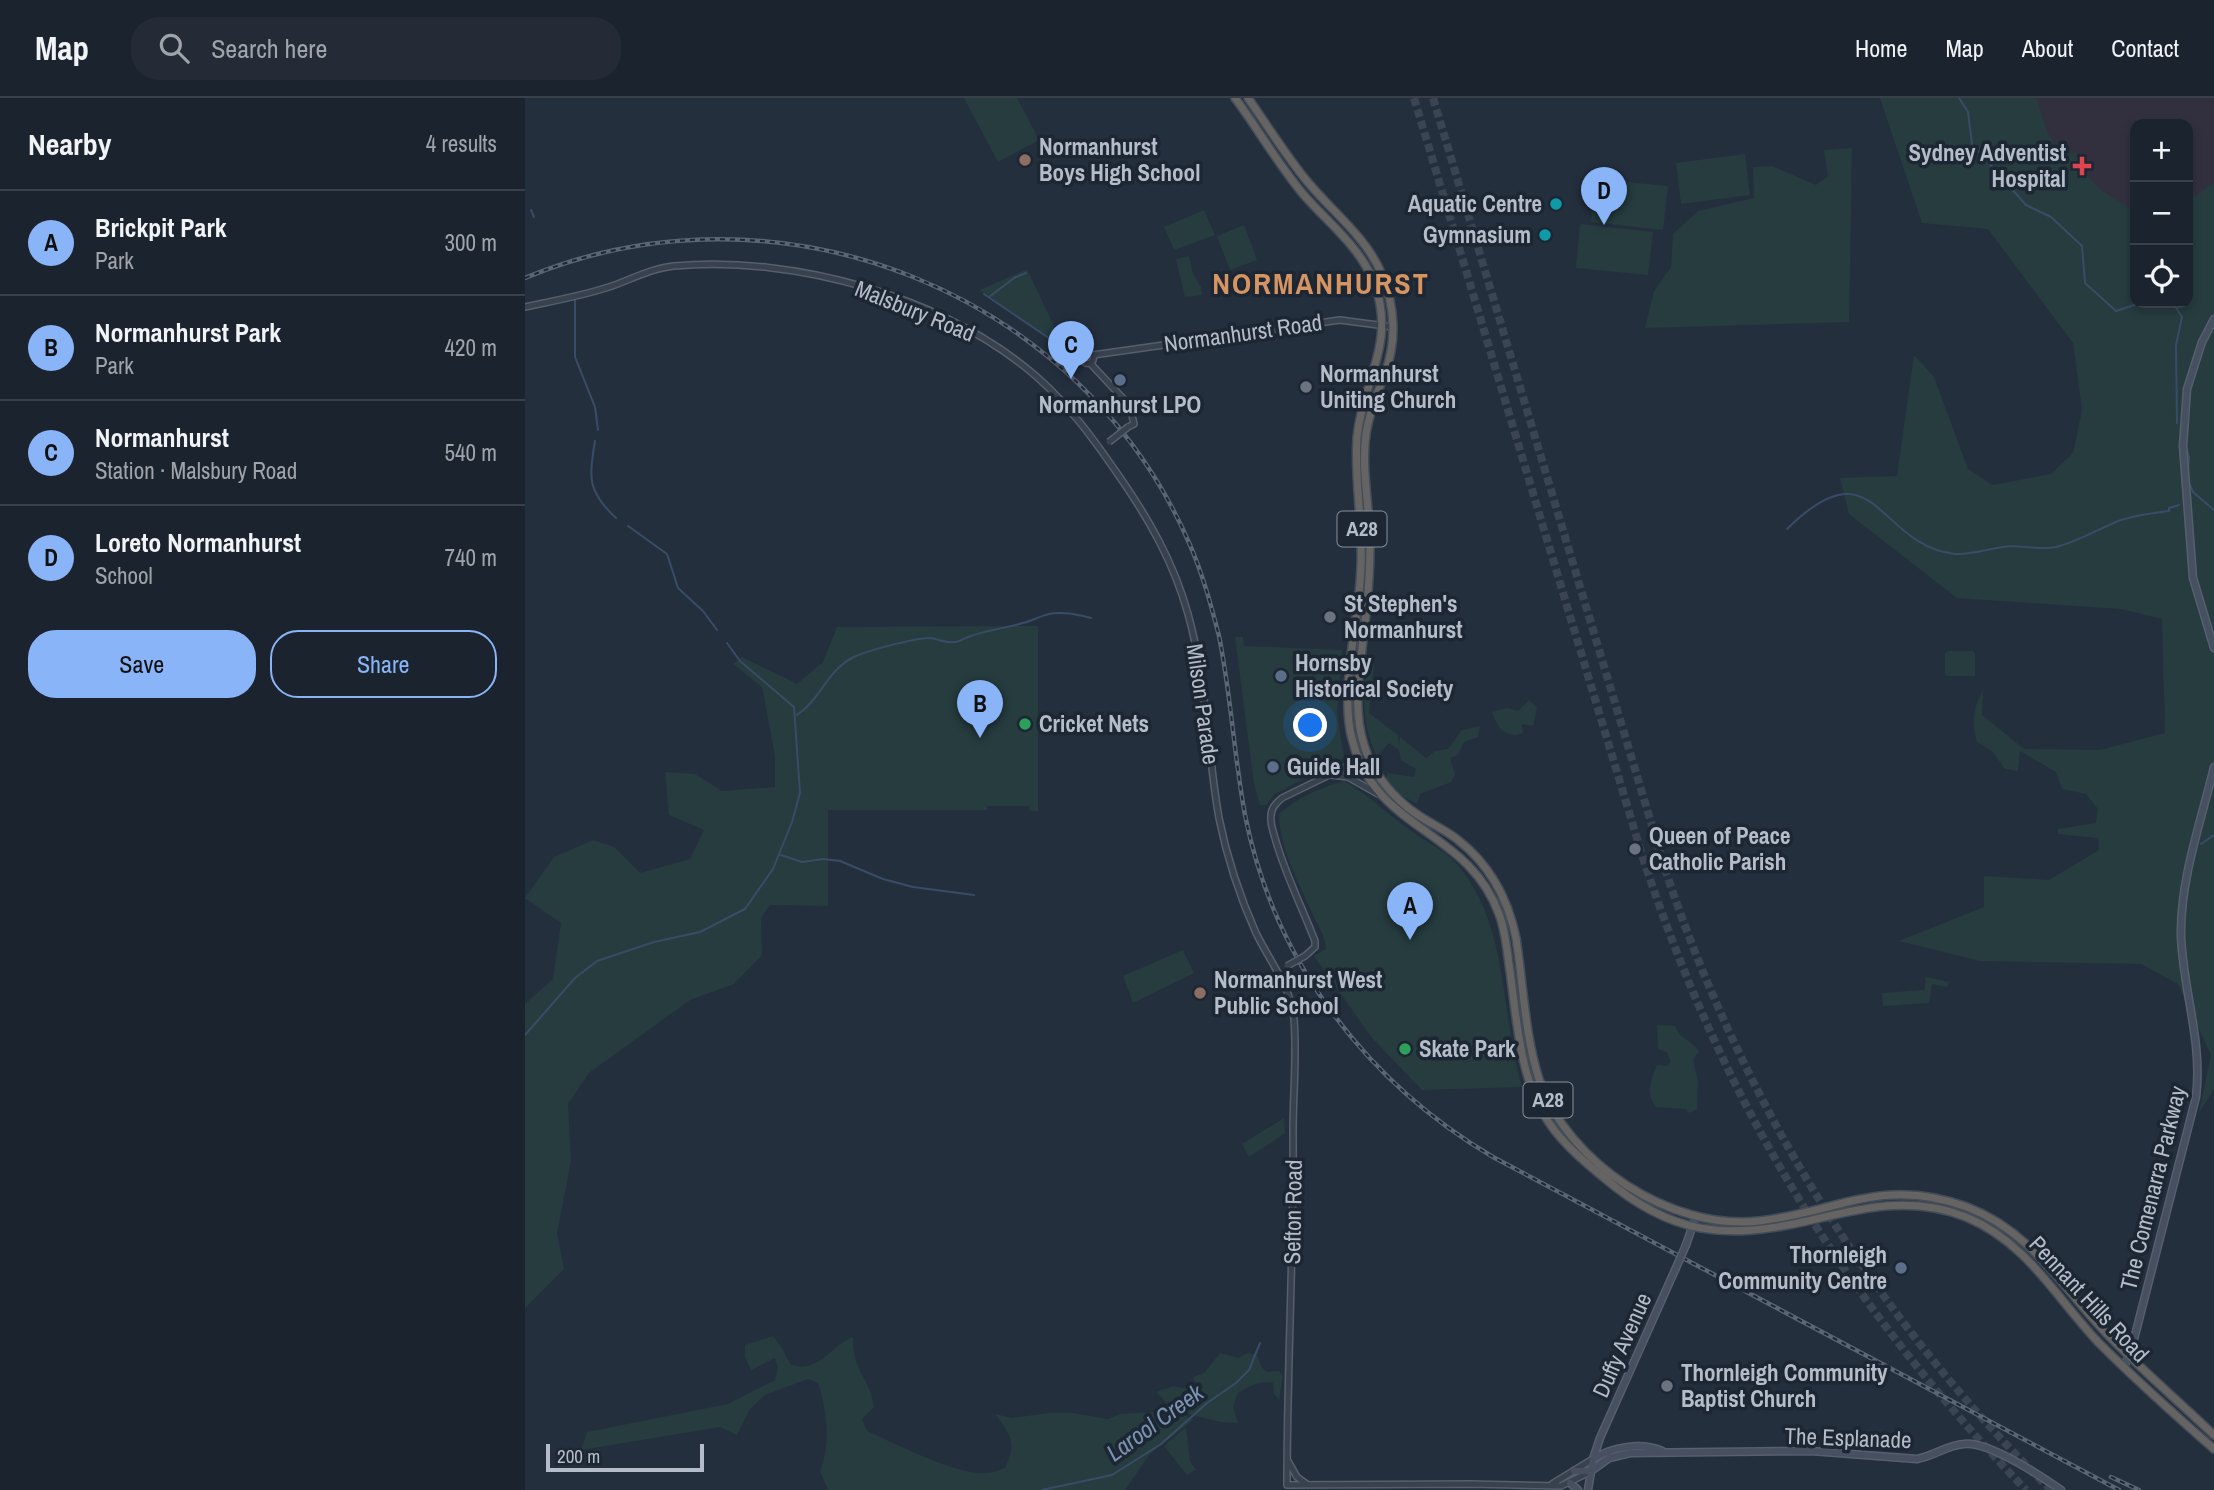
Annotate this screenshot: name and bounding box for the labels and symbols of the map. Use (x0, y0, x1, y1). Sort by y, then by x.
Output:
place label: Normanhurst Boys High School (1039, 131, 1200, 188)
place label: Sydney Adventist Hospital (1908, 137, 2066, 194)
marker: Normanhurst Boys High School (1017, 152, 1033, 168)
marker: Sydney Adventist Hospital (2072, 156, 2092, 176)
pin: D (1581, 167, 1627, 225)
place label: Aquatic Centre (1408, 188, 1542, 219)
marker: Aquatic Centre (1548, 196, 1564, 212)
place label: Gymnasium (1423, 219, 1531, 250)
marker: Gymnasium (1537, 227, 1553, 243)
district label: NORMANHURST (1212, 263, 1430, 303)
street label: Malsbury Road (851, 272, 980, 349)
street label: Normanhurst Road (1162, 306, 1324, 359)
pin: C (1048, 321, 1094, 379)
place label: Normanhurst Uniting Church (1320, 358, 1456, 415)
marker: Normanhurst LPO (1112, 372, 1128, 388)
marker: Normanhurst Uniting Church (1298, 379, 1314, 395)
place label: Normanhurst LPO (1039, 389, 1201, 420)
road number: A28 (1337, 512, 1387, 546)
place label: St Stephen's Normanhurst (1344, 588, 1462, 645)
marker: St Stephen's Normanhurst (1322, 609, 1338, 625)
street label: Milson Parade (1180, 642, 1227, 766)
place label: Hornsby Historical Society (1295, 647, 1454, 704)
marker: Hornsby Historical Society (1273, 668, 1289, 684)
pin: B (957, 680, 1003, 738)
place label: Cricket Nets (1039, 708, 1149, 739)
your location (1293, 708, 1327, 742)
marker: Cricket Nets (1017, 716, 1033, 732)
place label: Guide Hall (1287, 751, 1380, 782)
marker: Guide Hall (1265, 759, 1281, 775)
place label: Queen of Peace Catholic Parish (1649, 820, 1791, 877)
marker: Queen of Peace Catholic Parish (1627, 841, 1643, 857)
pin: A (1387, 882, 1433, 940)
place label: Normanhurst West Public School (1214, 964, 1382, 1021)
marker: Normanhurst West Public School (1192, 985, 1208, 1001)
place label: Skate Park (1419, 1033, 1516, 1064)
marker: Skate Park (1397, 1041, 1413, 1057)
road number: A28 (1523, 1082, 1573, 1118)
street label: The Comenarra Parkway (2112, 1082, 2193, 1293)
street label: Sefton Road (1276, 1159, 1309, 1265)
street label: Pennant Hills Road (2023, 1229, 2156, 1369)
place label: Thornleigh Community Centre (1718, 1239, 1887, 1296)
marker: Thornleigh Community Centre (1893, 1260, 1909, 1276)
street label: Duffy Avenue (1585, 1288, 1658, 1402)
place label: Thornleigh Community Baptist Church (1681, 1357, 1888, 1414)
water label: Larool Creek (1099, 1375, 1210, 1468)
marker: Thornleigh Community Baptist Church (1659, 1378, 1675, 1394)
street label: The Esplanade (1784, 1420, 1912, 1455)
scale bar (546, 1441, 703, 1473)

